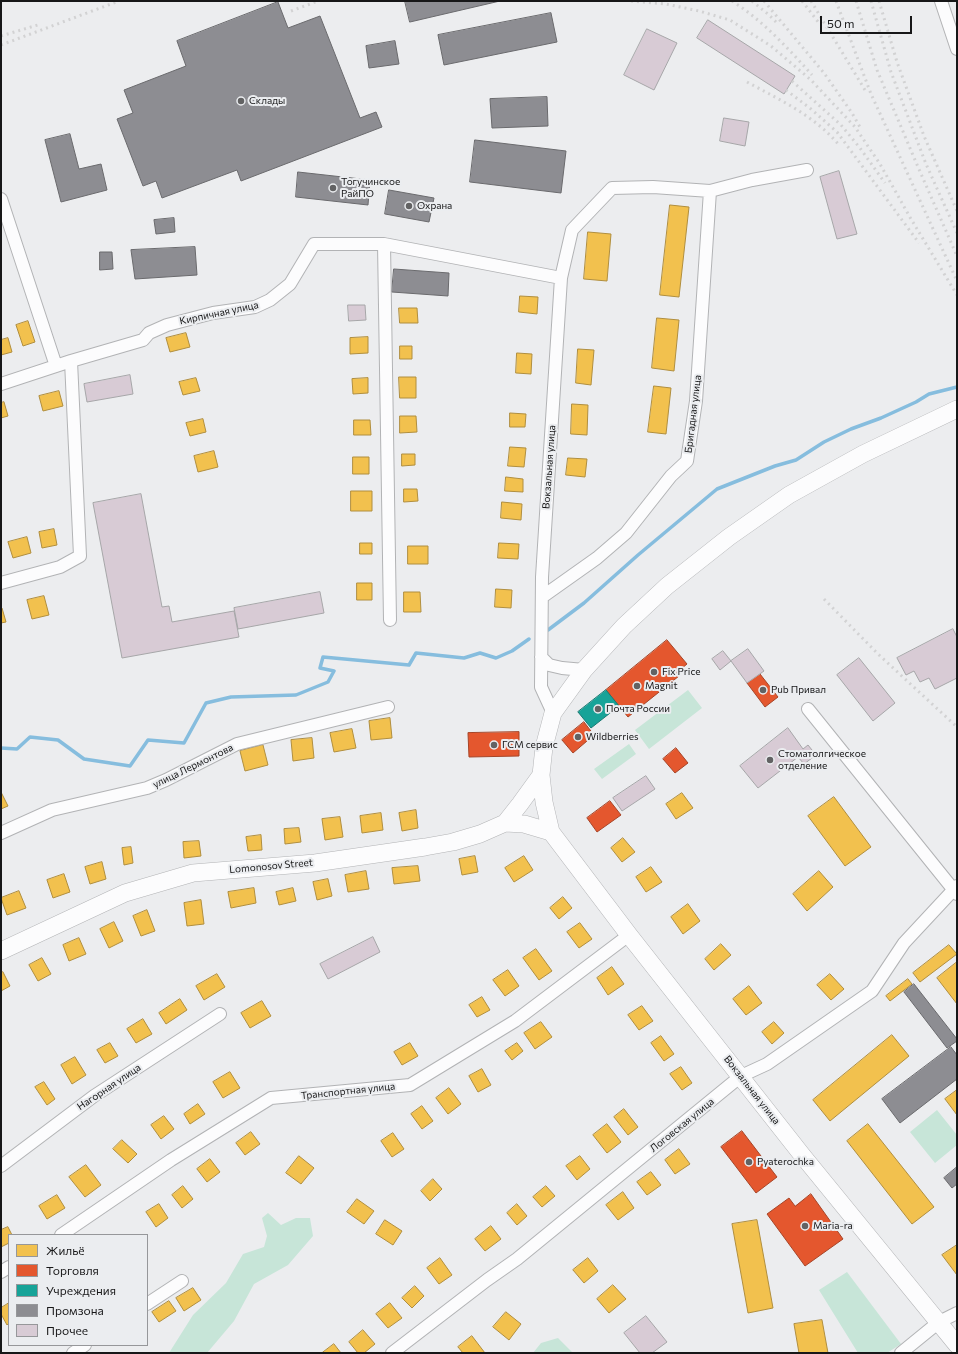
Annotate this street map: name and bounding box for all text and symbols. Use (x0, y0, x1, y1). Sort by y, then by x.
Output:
scale bar (822, 8, 914, 34)
text: 50 m (827, 16, 855, 30)
place label: Склады (249, 95, 285, 107)
marker: Склады (236, 96, 246, 106)
place label: Тогучинское РайПО (341, 176, 400, 200)
marker: Тогучинское РайПО (328, 183, 338, 193)
place label: Охрана (417, 200, 452, 212)
marker: Охрана (404, 201, 414, 211)
street label: Кирпичная улица (178, 299, 260, 327)
street label: Бригадная улица (682, 374, 704, 454)
street label: Вокзальная улица (540, 425, 558, 509)
place label: Fix Price (662, 666, 701, 678)
marker: Fix Price (649, 667, 659, 677)
place label: Magnit (645, 680, 678, 692)
marker: Magnit (632, 681, 642, 691)
place label: Pub Привал (771, 684, 826, 696)
marker: Pub Привал (758, 685, 768, 695)
place label: Почта России (606, 703, 670, 715)
marker: Почта России (593, 704, 603, 714)
place label: Wildberries (586, 731, 639, 743)
marker: Wildberries (573, 732, 583, 742)
place label: ГСМ сервис (502, 739, 558, 751)
marker: ГСМ сервис (489, 740, 499, 750)
street label: улица Лермонтова (151, 741, 235, 791)
place label: Стоматолгическое отделение (778, 748, 866, 772)
marker: Стоматолгическое отделение (765, 755, 775, 765)
street label: Lomonosov Street (229, 856, 313, 876)
street label: Вокзальная улица (721, 1053, 783, 1127)
street label: Нагорная улица (75, 1061, 143, 1113)
street label: Транспортная улица (300, 1080, 396, 1102)
street label: Логовская улица (647, 1095, 717, 1155)
place label: Pyaterochka (757, 1156, 814, 1168)
marker: Pyaterochka (744, 1157, 754, 1167)
place label: Maria-ra (813, 1220, 853, 1232)
marker: Maria-ra (800, 1221, 810, 1231)
legend (8, 1234, 148, 1346)
text: Жильё (46, 1243, 85, 1257)
text: Торговля (46, 1263, 99, 1277)
text: Учреждения (46, 1283, 116, 1297)
text: Промзона (46, 1303, 104, 1317)
text: Прочее (46, 1323, 88, 1337)

